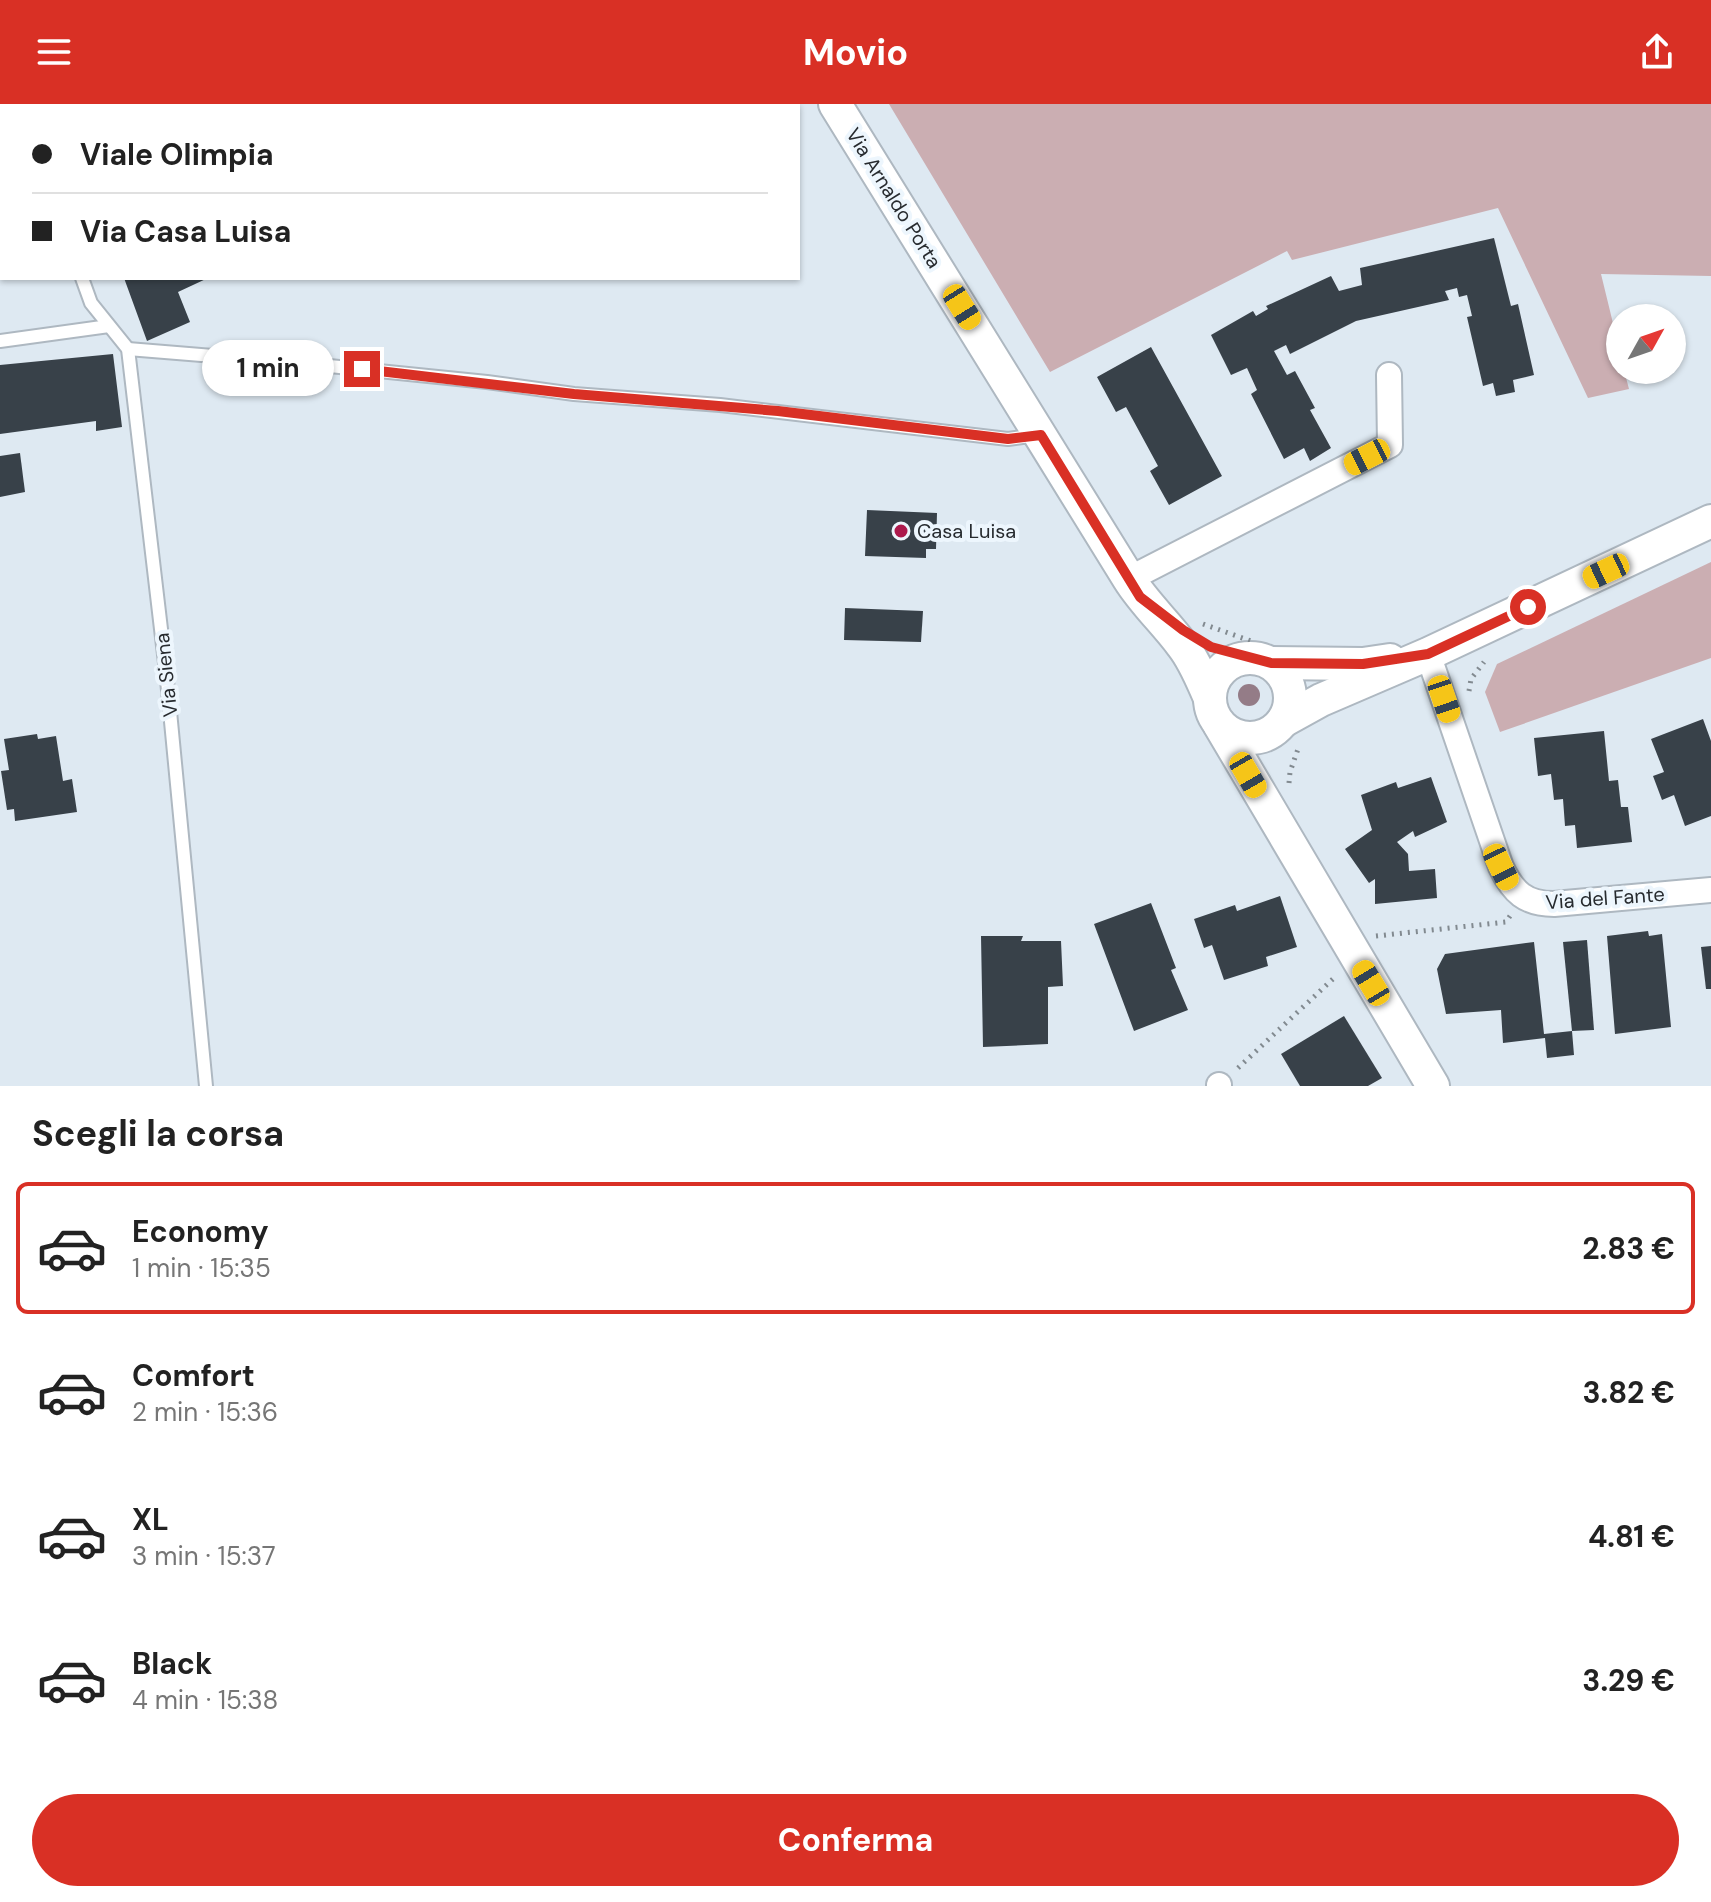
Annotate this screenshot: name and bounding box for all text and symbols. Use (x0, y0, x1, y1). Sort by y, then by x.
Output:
text: Movio (803, 29, 908, 76)
icon: menu (32, 30, 76, 74)
icon: share (1635, 30, 1679, 74)
street label: Via Arnaldo Porta (840, 123, 948, 273)
text: Viale Olimpia (80, 135, 274, 174)
text: Via Casa Luisa (80, 212, 291, 251)
car (939, 280, 985, 334)
north arrow (1606, 304, 1686, 384)
map controls (1606, 304, 1686, 384)
callout: 1 min (202, 341, 334, 397)
text: 1 min (236, 351, 300, 385)
route end (344, 351, 380, 387)
car (1340, 435, 1394, 479)
place label: Casa Luisa (917, 518, 1016, 544)
marker: Casa Luisa (892, 522, 910, 540)
car (1579, 550, 1633, 592)
route start (1510, 589, 1546, 625)
street label: Via Siena (149, 632, 183, 718)
car (1425, 672, 1463, 726)
car (1226, 748, 1270, 802)
car (1480, 840, 1522, 894)
street label: Via del Fante (1545, 881, 1665, 915)
car (1348, 956, 1394, 1010)
text: Scegli la corsa (32, 1110, 284, 1157)
icon: car (36, 1212, 108, 1284)
text: Economy (132, 1212, 269, 1251)
text: 2.83 € (1582, 1229, 1675, 1268)
text: 1 min · 15:35 (132, 1251, 271, 1285)
icon: car (36, 1356, 108, 1428)
text: Comfort (132, 1356, 255, 1395)
text: 3.82 € (1583, 1373, 1675, 1412)
text: 2 min · 15:36 (132, 1395, 278, 1429)
icon: car (36, 1500, 108, 1572)
text: XL (132, 1500, 169, 1539)
text: 4.81 € (1588, 1517, 1675, 1556)
text: 3 min · 15:37 (132, 1539, 276, 1573)
icon: car (36, 1644, 108, 1716)
text: Black (132, 1644, 212, 1683)
text: 3.29 € (1582, 1661, 1675, 1700)
text: 4 min · 15:38 (132, 1683, 278, 1717)
button: Conferma (32, 1794, 1679, 1886)

